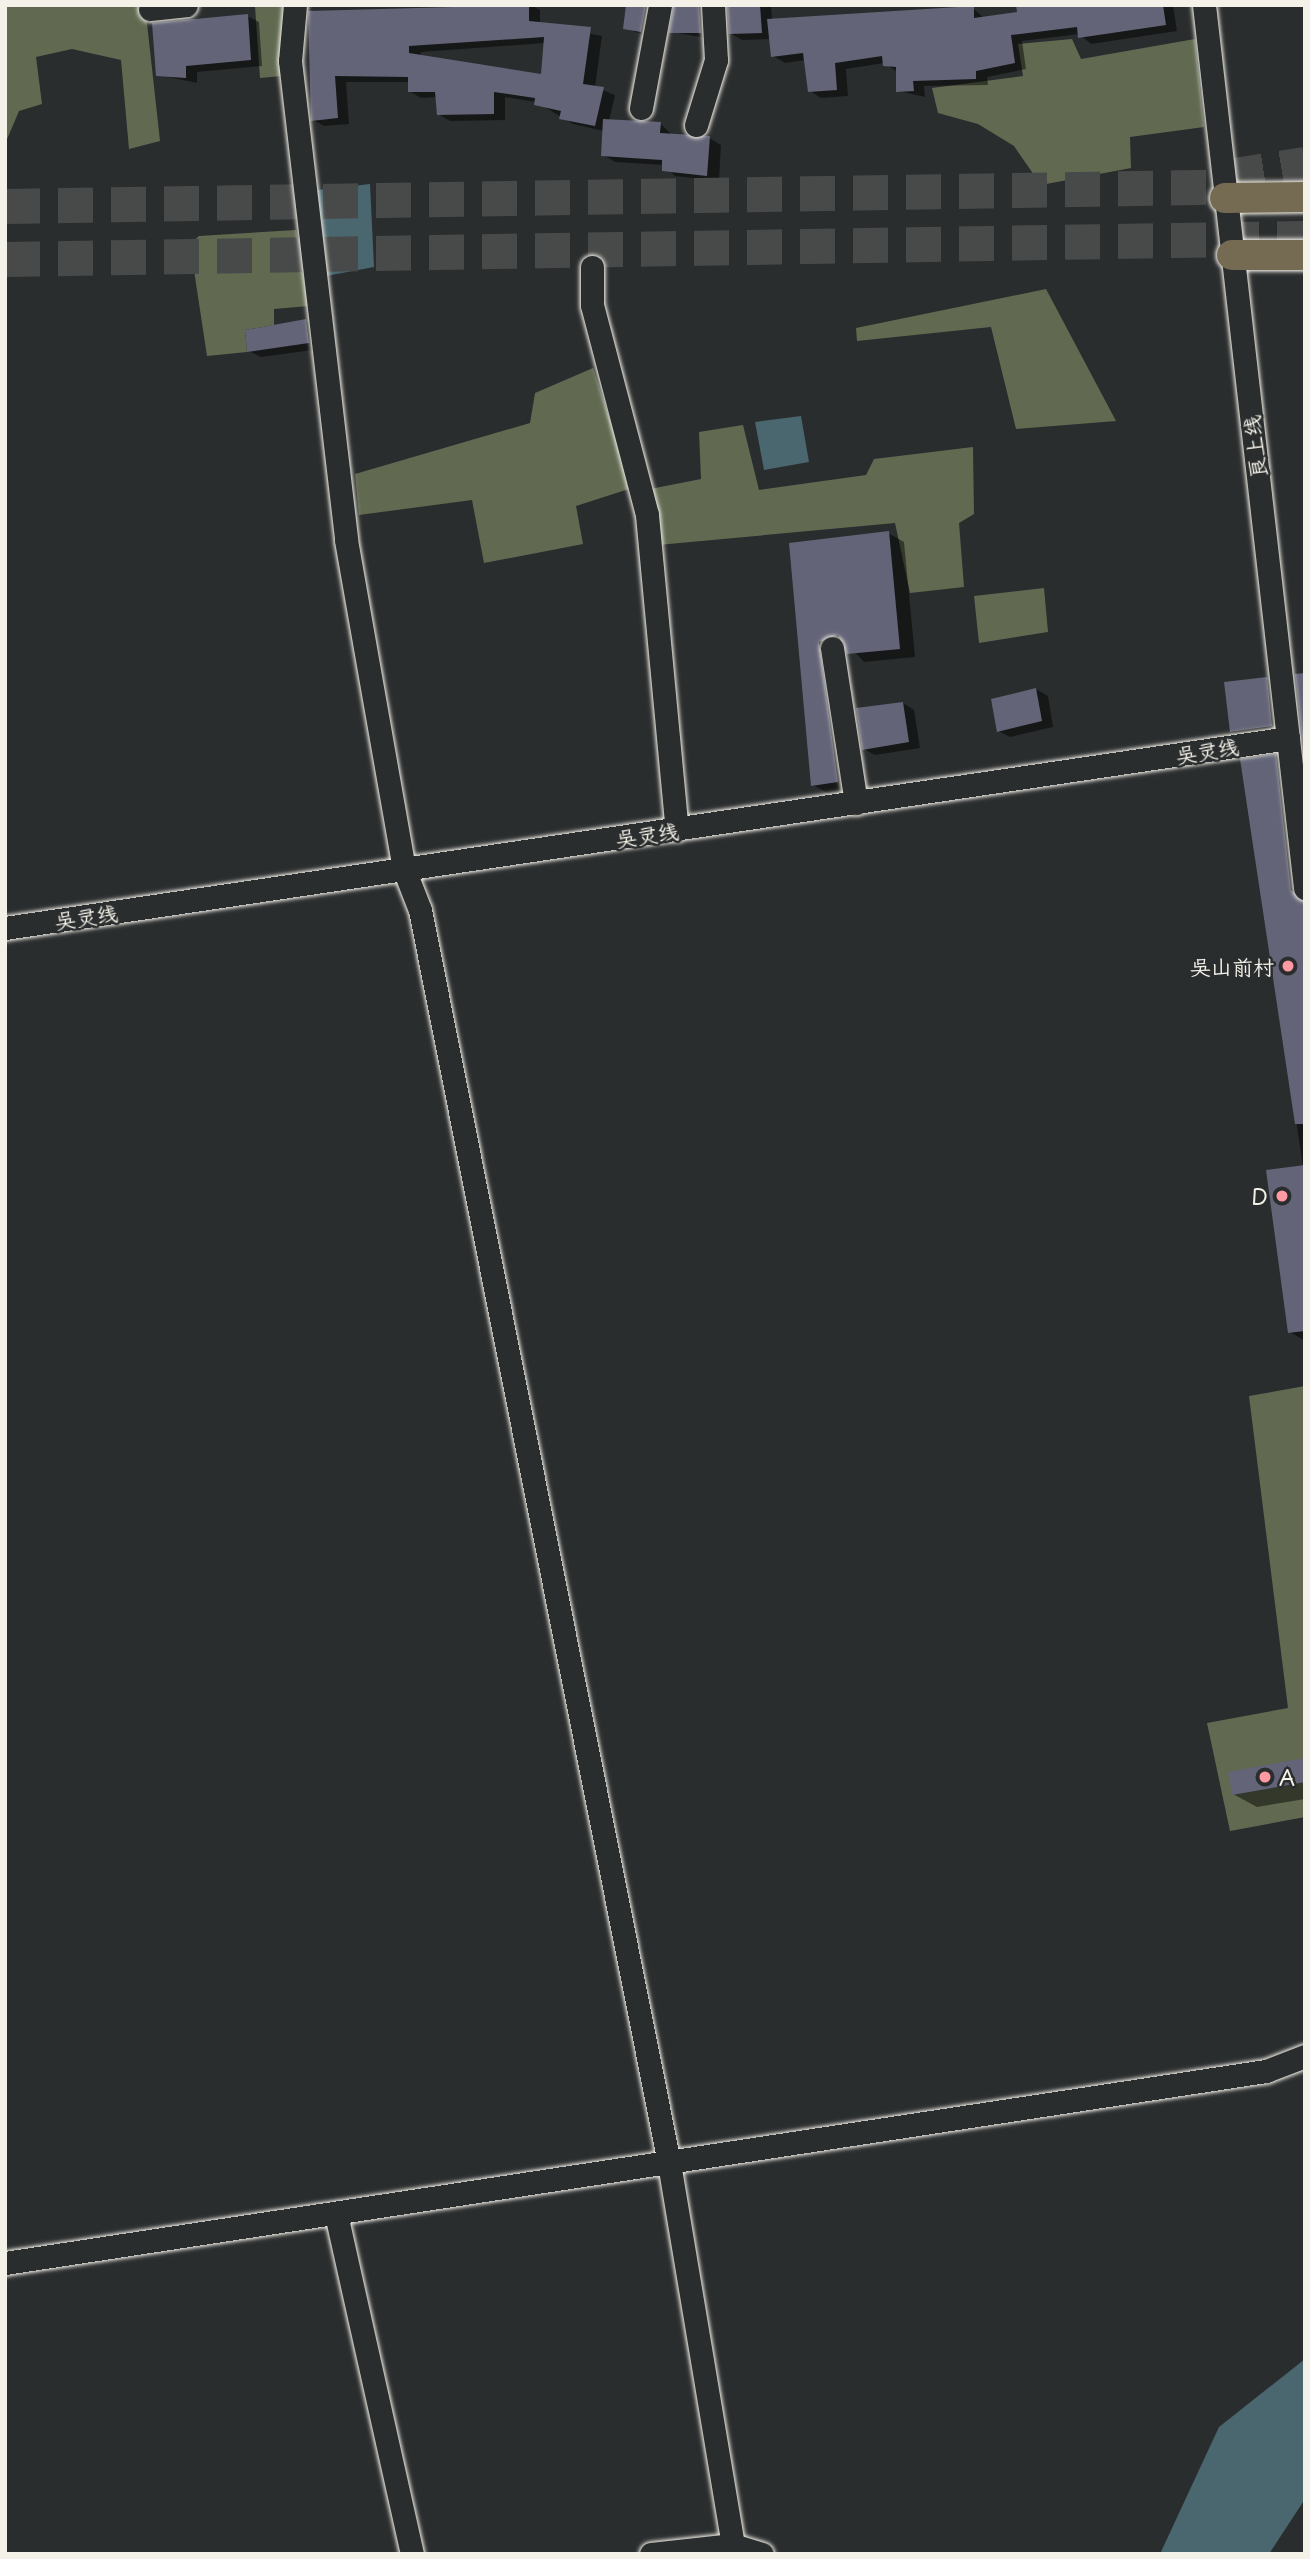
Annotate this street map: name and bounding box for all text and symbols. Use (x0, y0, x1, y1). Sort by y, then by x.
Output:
street label: 良上线 (1238, 414, 1270, 480)
street label: 吴灵线 (1174, 733, 1240, 767)
street label: 吴灵线 (614, 817, 680, 851)
street label: 吴灵线 (53, 899, 119, 933)
place label: 吴山前村 (1190, 953, 1274, 979)
marker: 吴山前村 (1280, 958, 1296, 974)
place label: D (1251, 1183, 1268, 1209)
marker: D (1274, 1188, 1290, 1204)
place label: A (1279, 1764, 1295, 1790)
marker: A (1257, 1769, 1273, 1785)

